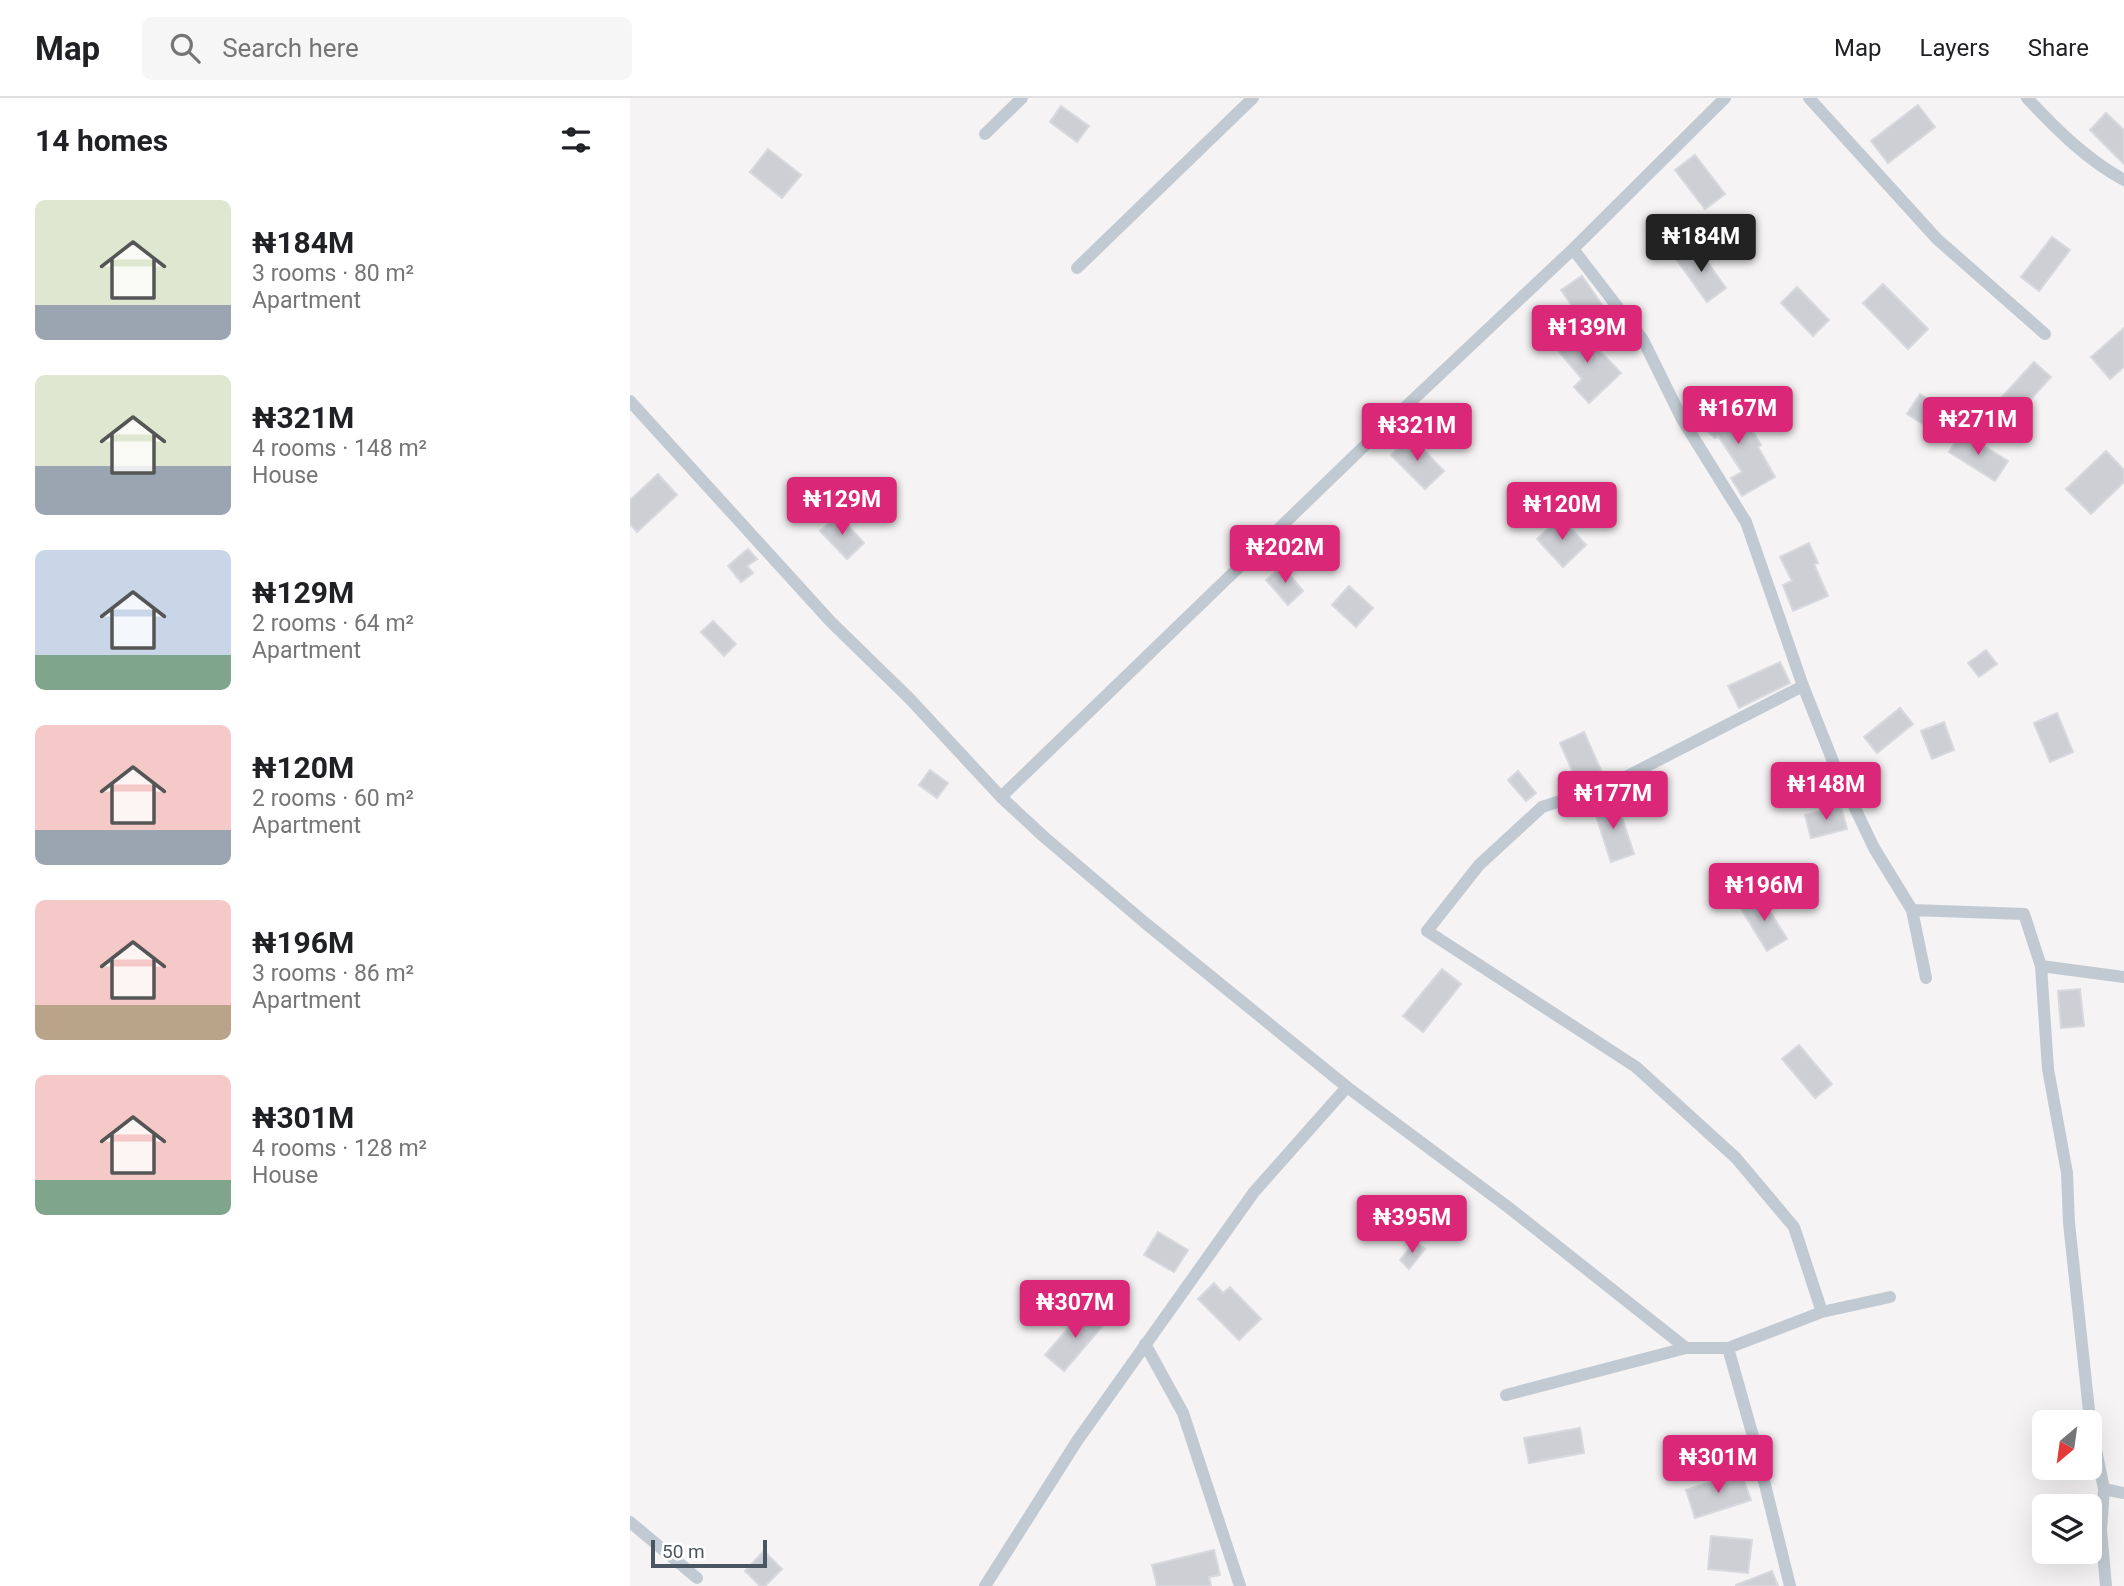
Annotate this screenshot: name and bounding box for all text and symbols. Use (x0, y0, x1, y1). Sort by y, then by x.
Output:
search box (142, 17, 632, 80)
text: Map (35, 29, 100, 68)
icon: search (166, 29, 204, 67)
text: Search here (222, 33, 359, 63)
text: Map (1834, 34, 1882, 62)
text: Layers (1920, 34, 1990, 62)
text: Share (2028, 34, 2089, 62)
icon: filters (557, 121, 595, 159)
text: 14 homes (35, 123, 168, 158)
pin: ₦184M (1652, 214, 1750, 274)
text: ₦184M (1662, 223, 1740, 250)
text: ₦184M (252, 225, 354, 260)
icon: home (91, 228, 175, 312)
text: 3 rooms · 80 m² (252, 260, 414, 287)
text: Apartment (252, 287, 361, 314)
pin: ₦139M (1538, 306, 1636, 365)
text: ₦139M (1548, 314, 1626, 341)
pin: ₦167M (1689, 386, 1787, 446)
text: ₦167M (1699, 395, 1777, 422)
pin: ₦271M (1929, 398, 2027, 457)
text: ₦321M (252, 400, 354, 435)
icon: home (91, 403, 175, 487)
pin: ₦321M (1368, 404, 1466, 463)
text: ₦271M (1939, 406, 2017, 433)
text: ₦321M (1378, 412, 1456, 439)
text: 4 rooms · 148 m² (252, 435, 427, 462)
text: House (252, 462, 318, 489)
pin: ₦129M (793, 478, 891, 537)
pin: ₦120M (1513, 482, 1611, 542)
text: ₦129M (803, 486, 881, 513)
text: ₦120M (1523, 491, 1601, 518)
pin: ₦202M (1236, 526, 1334, 585)
text: ₦202M (1246, 534, 1324, 561)
text: ₦129M (252, 575, 354, 610)
icon: home (91, 578, 175, 662)
text: 2 rooms · 64 m² (252, 610, 414, 637)
text: Apartment (252, 637, 361, 664)
text: ₦120M (252, 750, 354, 785)
icon: home (91, 753, 175, 837)
pin: ₦148M (1777, 762, 1875, 822)
text: ₦148M (1787, 771, 1865, 798)
pin: ₦177M (1564, 772, 1662, 831)
text: ₦177M (1574, 780, 1652, 807)
text: 2 rooms · 60 m² (252, 785, 414, 812)
text: Apartment (252, 812, 361, 839)
pin: ₦196M (1715, 864, 1813, 923)
text: ₦196M (1725, 872, 1803, 899)
text: ₦196M (252, 925, 354, 960)
icon: home (91, 928, 175, 1012)
text: 3 rooms · 86 m² (252, 960, 414, 987)
text: Apartment (252, 987, 361, 1014)
text: ₦301M (252, 1100, 354, 1135)
icon: home (91, 1103, 175, 1187)
text: 4 rooms · 128 m² (252, 1135, 427, 1162)
text: House (252, 1162, 318, 1189)
pin: ₦395M (1363, 1196, 1461, 1255)
text: ₦395M (1373, 1204, 1451, 1231)
pin: ₦307M (1026, 1280, 1124, 1340)
text: ₦307M (1036, 1289, 1114, 1316)
north arrow (2032, 1410, 2102, 1480)
map controls (2032, 1410, 2102, 1564)
pin: ₦301M (1669, 1436, 1767, 1495)
text: ₦301M (1679, 1444, 1757, 1471)
button: layers (2032, 1494, 2102, 1564)
scale bar (651, 1537, 766, 1569)
text: 50 m (662, 1540, 705, 1563)

